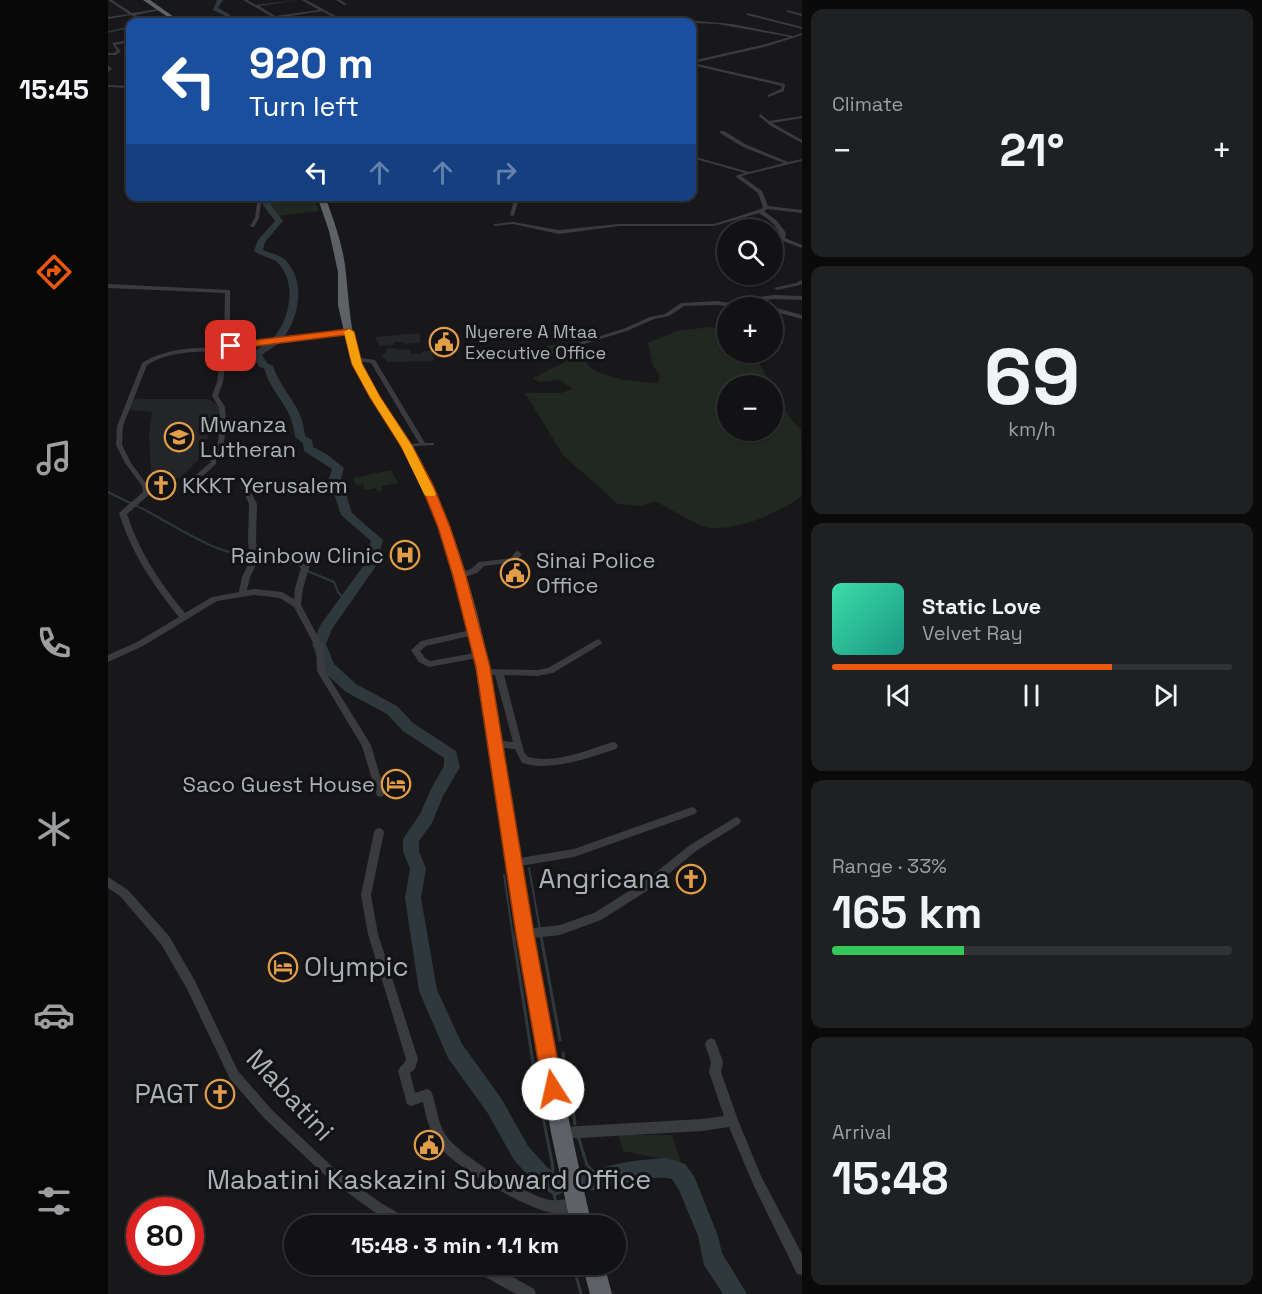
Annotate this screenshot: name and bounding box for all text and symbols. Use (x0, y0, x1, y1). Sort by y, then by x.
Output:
text: 920 m (249, 37, 374, 90)
icon: left (150, 42, 228, 120)
text: 15:45 (19, 72, 89, 107)
text: Turn left (249, 89, 359, 124)
text: Climate (832, 91, 903, 117)
text: 21° (1000, 122, 1064, 179)
text: − (832, 130, 852, 172)
text: + (1212, 130, 1232, 172)
icon: left (300, 156, 333, 189)
icon: ahead (363, 156, 396, 189)
icon: ahead (426, 156, 459, 189)
icon: right (489, 156, 522, 189)
map controls (717, 219, 783, 441)
button: search (717, 219, 783, 285)
icon: directions (33, 251, 75, 293)
button: + (717, 297, 783, 363)
pin (205, 320, 256, 371)
place label: Nyerere A Mtaa Executive Office (465, 320, 606, 364)
public building icon: Nyerere A Mtaa Executive Office (428, 326, 460, 358)
text: 69 (984, 327, 1080, 427)
icon: arrive (214, 329, 247, 362)
button: − (717, 375, 783, 441)
place label: Mwanza Lutheran (200, 410, 296, 463)
text: km/h (1008, 416, 1056, 442)
school or university icon: Mwanza Lutheran (163, 421, 195, 453)
icon: music (33, 437, 75, 479)
church icon: KKKT Yerusalem (145, 469, 177, 501)
place label: KKKT Yerusalem (182, 471, 348, 499)
hospital icon: Rainbow Clinic (389, 539, 421, 571)
place label: Rainbow Clinic (231, 541, 384, 569)
place label: Sinai Police Office (536, 546, 655, 599)
public building icon: Sinai Police Office (499, 557, 531, 589)
text: Static Love (922, 592, 1041, 620)
text: Velvet Ray (922, 620, 1023, 646)
icon: phone (33, 622, 75, 664)
icon: previous (882, 679, 915, 712)
icon: pause (1015, 679, 1048, 712)
icon: next (1149, 679, 1182, 712)
hotel icon: Saco Guest House (380, 768, 412, 800)
place label: Saco Guest House (183, 770, 375, 798)
icon: climate (33, 808, 75, 850)
text: Range · 33% (832, 853, 947, 879)
place label: Angricana (539, 861, 670, 896)
church icon: Angricana (675, 863, 707, 895)
text: 165 km (832, 884, 982, 941)
place label: Olympic (304, 949, 409, 984)
hotel icon: Olympic (267, 951, 299, 983)
icon: car (33, 994, 75, 1036)
street label: Mabatini (239, 1041, 342, 1148)
position arrow (521, 1057, 585, 1121)
place label: PAGT (135, 1076, 199, 1111)
church icon: PAGT (204, 1078, 236, 1110)
text: Arrival (832, 1119, 891, 1145)
public building icon: Mabatini Kaskazini Subward Office (413, 1129, 445, 1161)
text: 15:48 (832, 1150, 948, 1207)
place label: Mabatini Kaskazini Subward Office (207, 1162, 651, 1197)
icon: filters (33, 1180, 75, 1222)
speed limit sign: 80 (126, 1197, 204, 1275)
text: 15:48 · 3 min · 1.1 km (351, 1231, 559, 1259)

